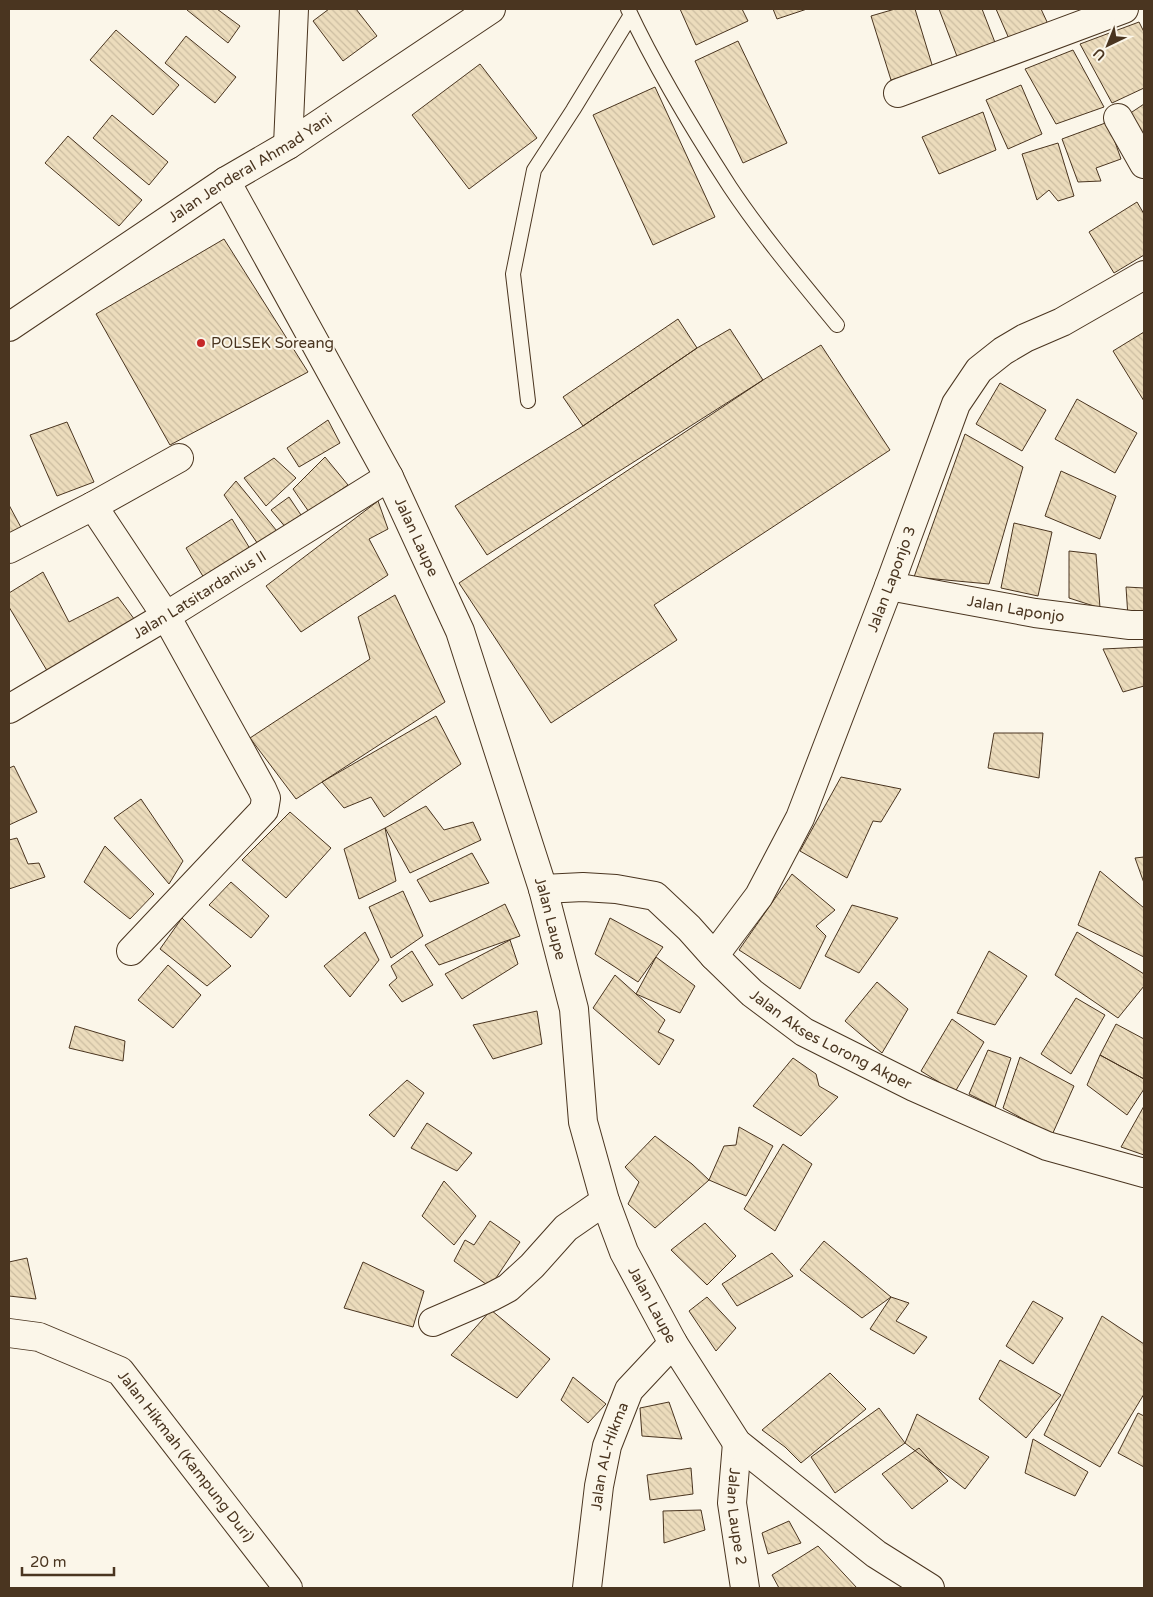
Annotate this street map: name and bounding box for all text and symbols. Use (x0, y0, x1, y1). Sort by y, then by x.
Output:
north arrow (1083, 20, 1133, 70)
text: U (1090, 44, 1109, 64)
street label: Jalan Jenderal Ahmad Yani (165, 109, 335, 226)
place label: POLSEK Soreang (211, 334, 334, 352)
marker: POLSEK Soreang (195, 337, 207, 349)
street label: Jalan Laupe (391, 495, 443, 579)
street label: Jalan Laponjo 3 (863, 524, 919, 634)
street label: Jalan Latsitardanius II (129, 547, 269, 643)
street label: Jalan Laponjo (966, 592, 1066, 626)
street label: Jalan Laupe (531, 875, 570, 962)
street label: Jalan Akses Lorong Akper (746, 986, 915, 1094)
street label: Jalan Laupe (624, 1263, 680, 1346)
street label: Jalan Hikmah (Kampung Duri) (114, 1367, 258, 1546)
street label: Jalan AL-Hikma (587, 1399, 632, 1512)
street label: Jalan Laupe 2 (723, 1467, 750, 1566)
scale bar (22, 1544, 115, 1576)
text: 20 m (30, 1553, 67, 1571)

